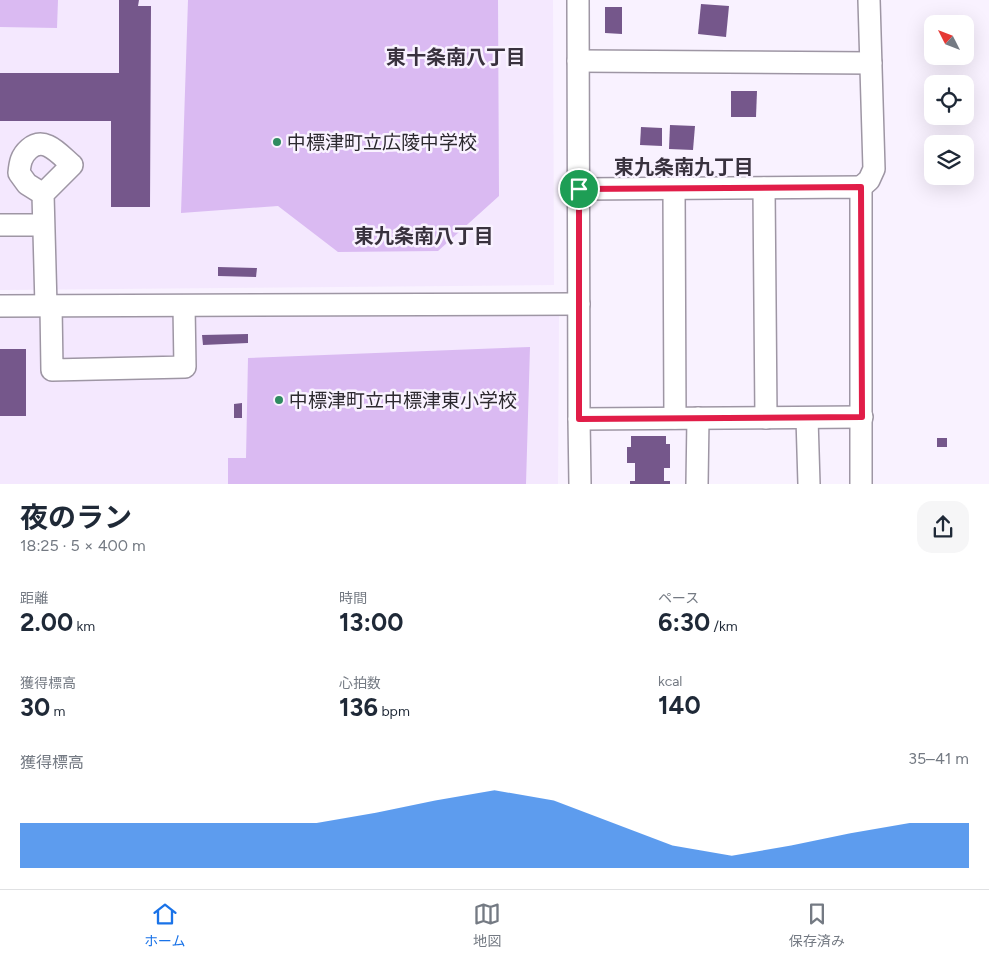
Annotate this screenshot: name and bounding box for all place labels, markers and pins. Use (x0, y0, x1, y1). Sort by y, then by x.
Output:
place label: 中標津町立広陵中学校 (287, 131, 477, 154)
marker: 中標津町立広陵中学校 (271, 136, 283, 148)
pin (558, 168, 600, 210)
place label: 中標津町立中標津東小学校 (289, 389, 517, 412)
marker: 中標津町立中標津東小学校 (273, 394, 285, 406)

